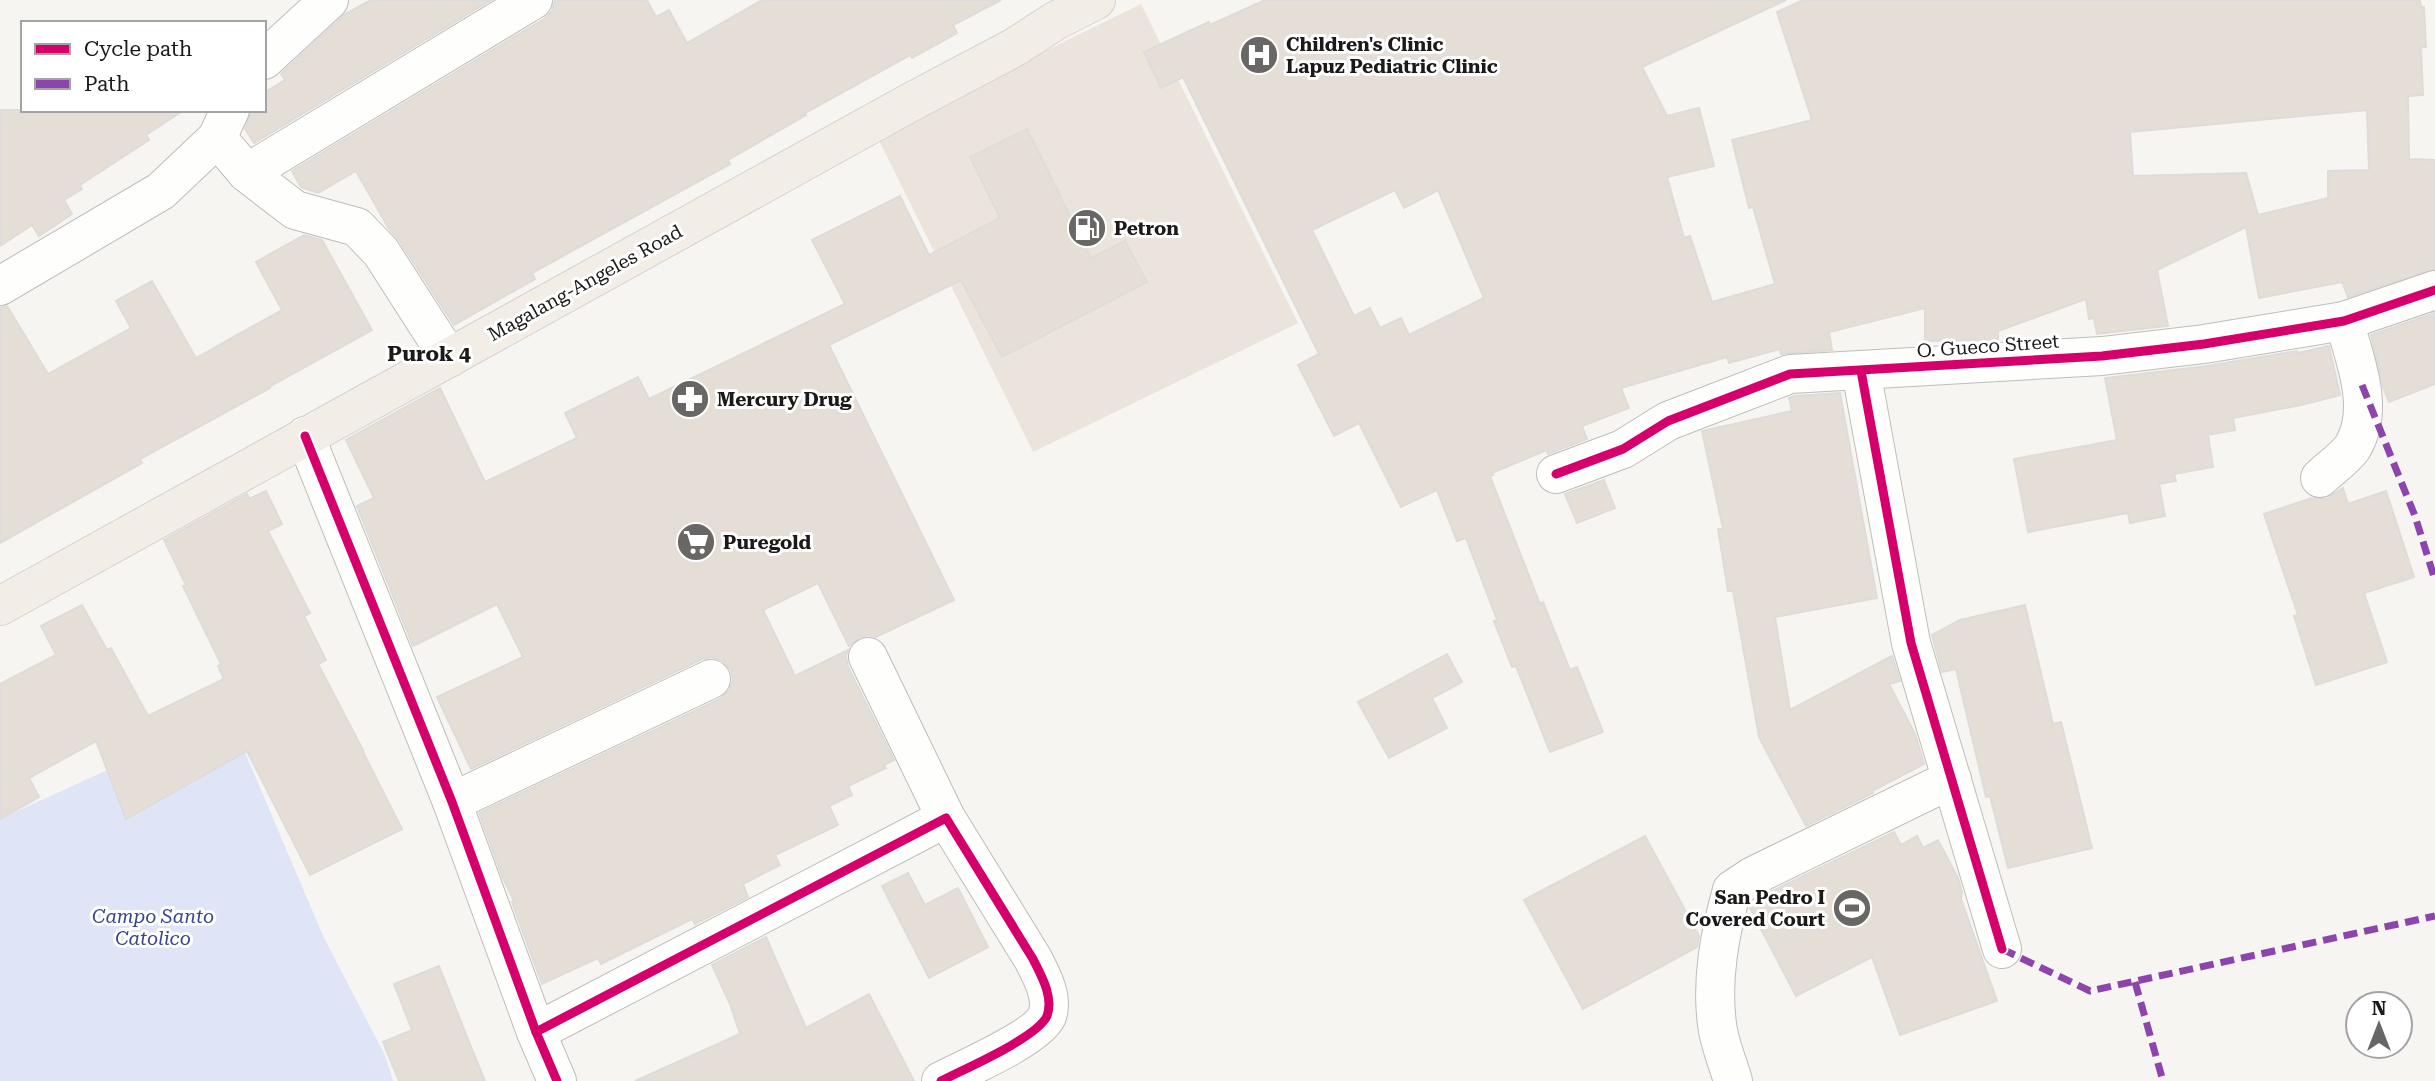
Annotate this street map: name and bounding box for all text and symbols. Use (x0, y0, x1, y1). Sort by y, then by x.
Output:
legend (21, 21, 266, 112)
place label: Children's Clinic Lapuz Pediatric Clinic (1286, 33, 1498, 78)
hospital icon: Children's Clinic Lapuz Pediatric Clinic (1238, 34, 1280, 76)
text: Cycle path (84, 37, 193, 61)
text: Path (84, 72, 130, 96)
fuel station icon: Petron (1066, 207, 1108, 249)
place label: Petron (1114, 217, 1179, 240)
street label: Magalang-Angeles Road (484, 220, 686, 346)
street label: O. Gueco Street (1916, 330, 2060, 362)
district label: Purok 4 (387, 342, 471, 366)
pharmacy icon: Mercury Drug (669, 378, 711, 420)
place label: Mercury Drug (717, 388, 852, 411)
supermarket icon: Puregold (675, 521, 717, 563)
place label: Puregold (723, 531, 812, 554)
place label: San Pedro I Covered Court (1686, 886, 1825, 931)
sports icon: San Pedro I Covered Court (1831, 887, 1873, 929)
park label: Campo Santo Catolico (92, 905, 214, 950)
north arrow (2344, 990, 2414, 1060)
text: N (2372, 997, 2387, 1020)

